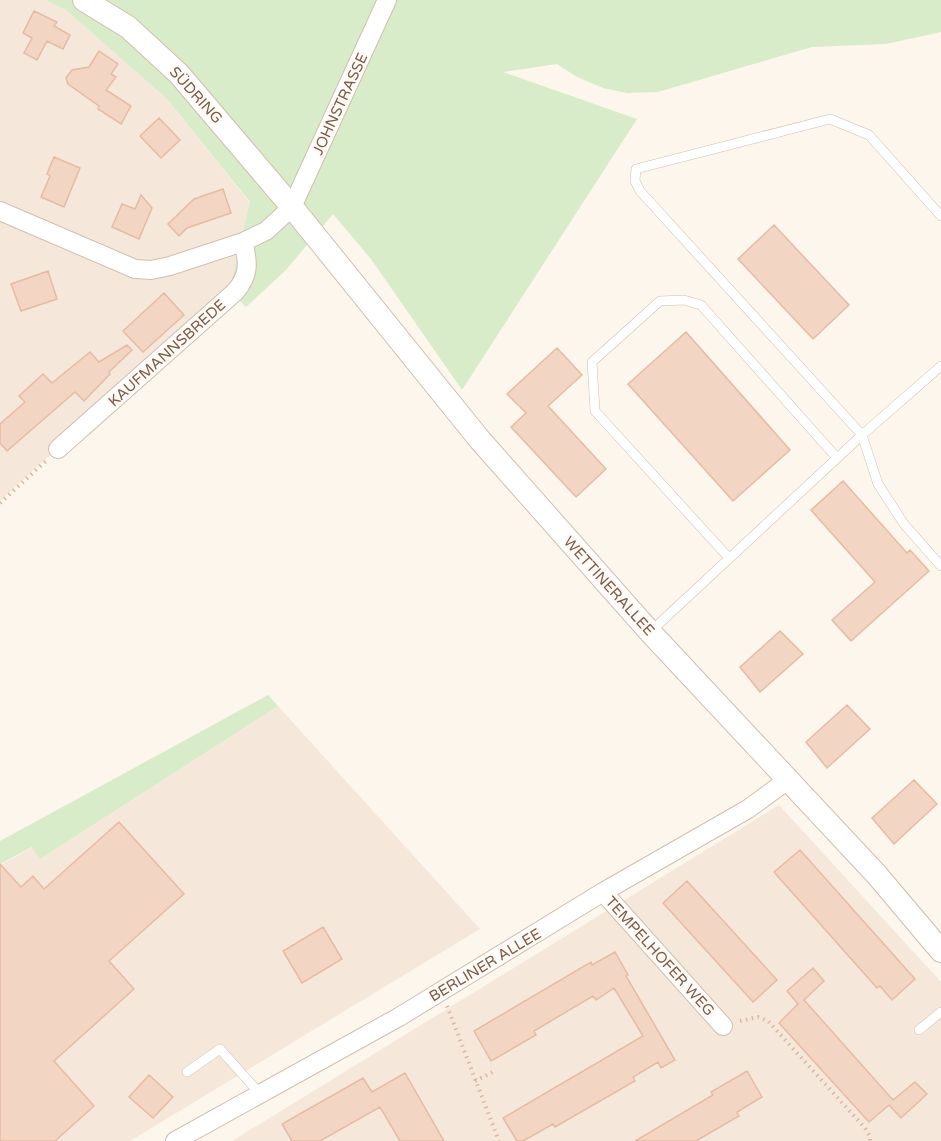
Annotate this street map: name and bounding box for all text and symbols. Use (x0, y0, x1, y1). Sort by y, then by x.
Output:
street label: JOHNSTRASSE (309, 50, 371, 158)
street label: SÜDRING (166, 63, 226, 127)
street label: KAUFMANNSBREDE (105, 296, 229, 410)
street label: WETTINERALLEE (560, 533, 658, 639)
street label: TEMPELHOFER WEG (602, 893, 718, 1019)
street label: BERLINER ALLEE (426, 924, 544, 1006)

